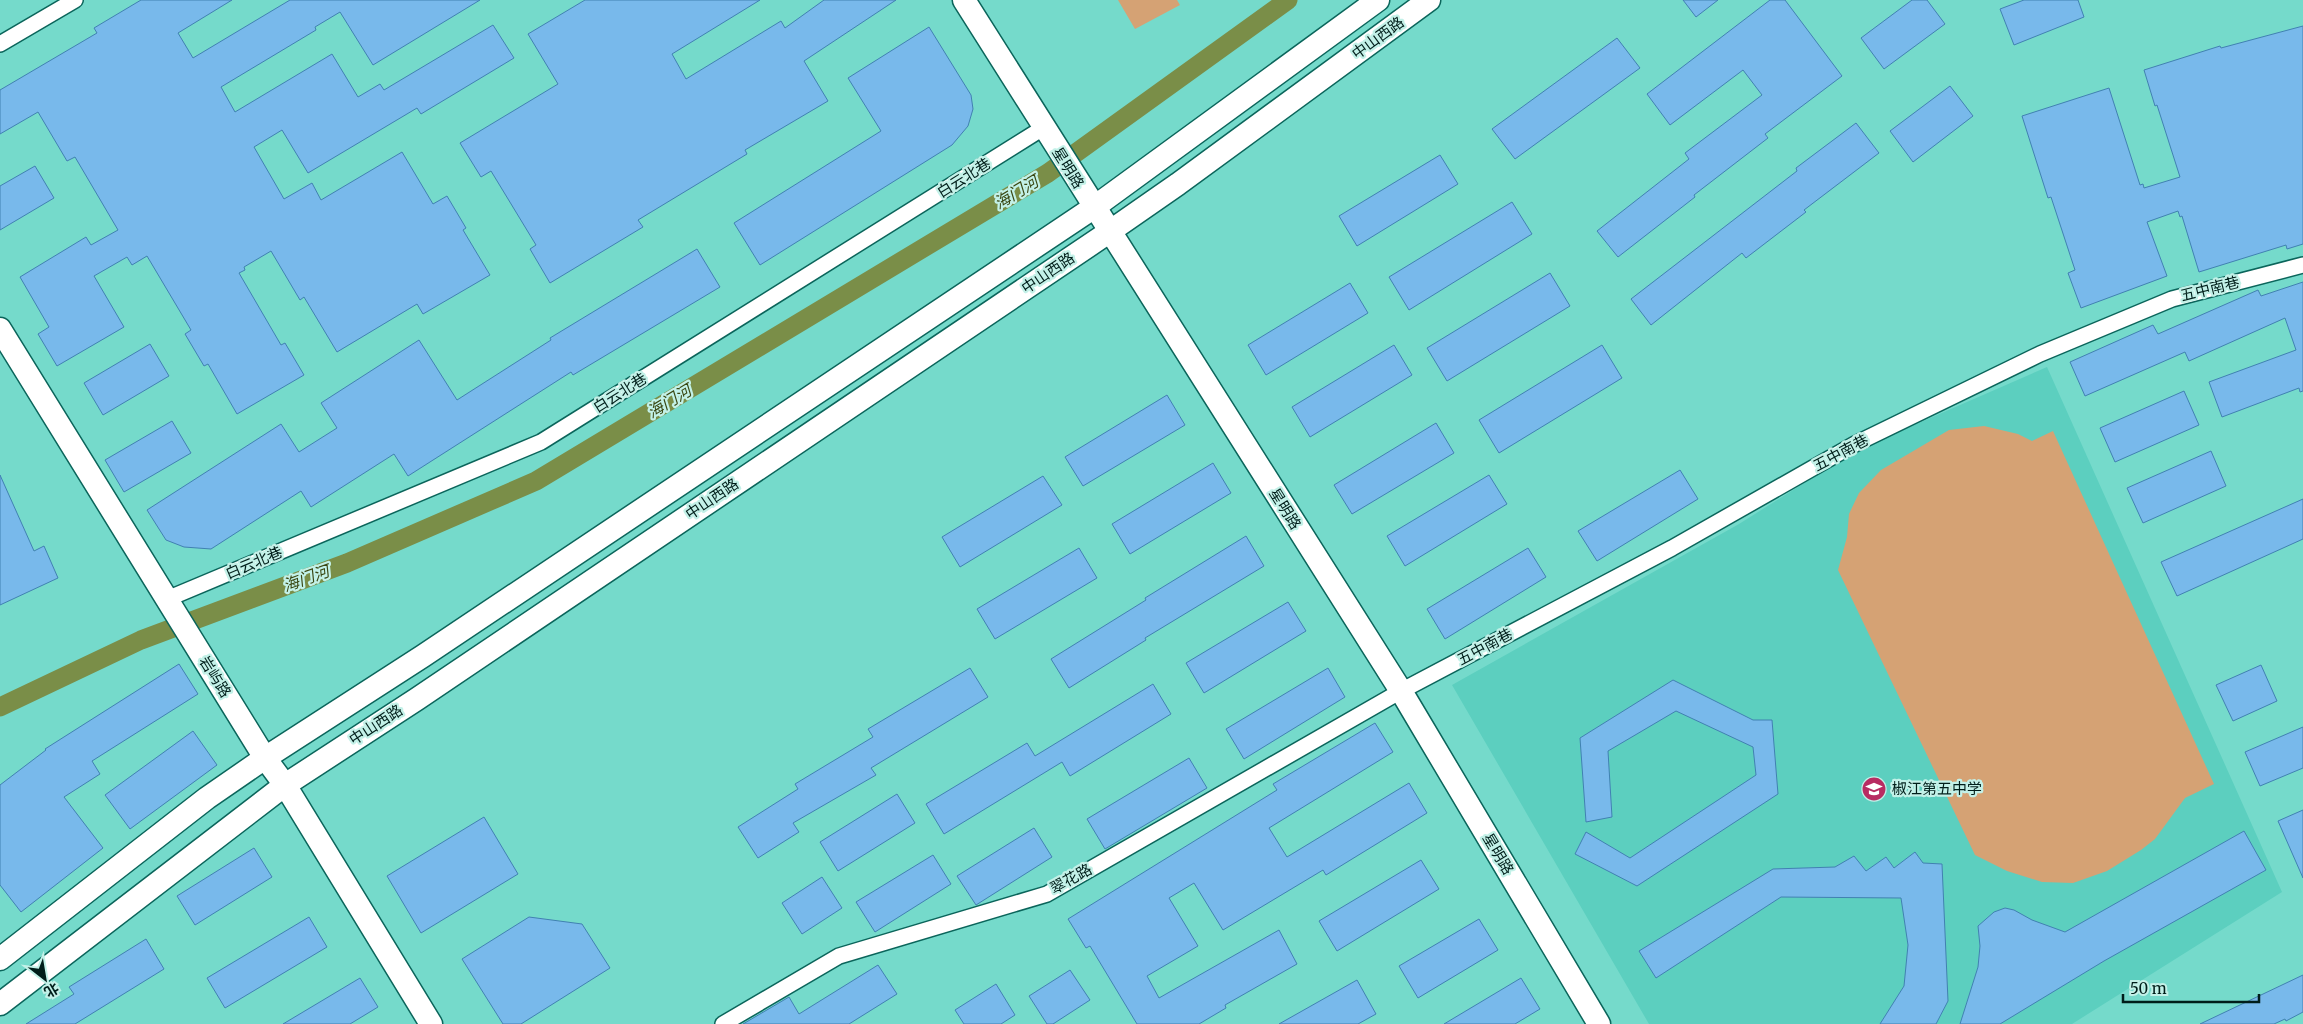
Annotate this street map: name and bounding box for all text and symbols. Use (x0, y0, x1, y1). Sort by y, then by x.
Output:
street label: 中山西路 (1348, 12, 1408, 63)
street label: 星明路 (1048, 144, 1088, 192)
street label: 白云北巷 (933, 154, 994, 202)
water label: 海门河 (990, 170, 1044, 213)
street label: 中山西路 (1018, 248, 1078, 297)
street label: 五中南巷 (2178, 272, 2241, 305)
street label: 白云北巷 (589, 369, 650, 417)
water label: 海门河 (643, 379, 697, 422)
street label: 五中南巷 (1810, 430, 1872, 475)
street label: 中山西路 (682, 474, 742, 523)
street label: 星明路 (1265, 485, 1305, 533)
street label: 白云北巷 (222, 542, 285, 583)
water label: 海门河 (280, 559, 335, 596)
street label: 五中南巷 (1454, 624, 1516, 669)
street label: 岩屿路 (195, 653, 235, 701)
street label: 中山西路 (345, 700, 406, 749)
school or university icon: 椒江第五中学 (1861, 776, 1887, 802)
place label: 椒江第五中学 (1892, 779, 1982, 798)
street label: 星明路 (1479, 830, 1518, 878)
street label: 翠花路 (1046, 859, 1095, 898)
north arrow (20, 954, 70, 1004)
scale bar (2123, 972, 2259, 1004)
text: 北 (41, 979, 62, 1001)
text: 50 m (2130, 979, 2167, 998)

